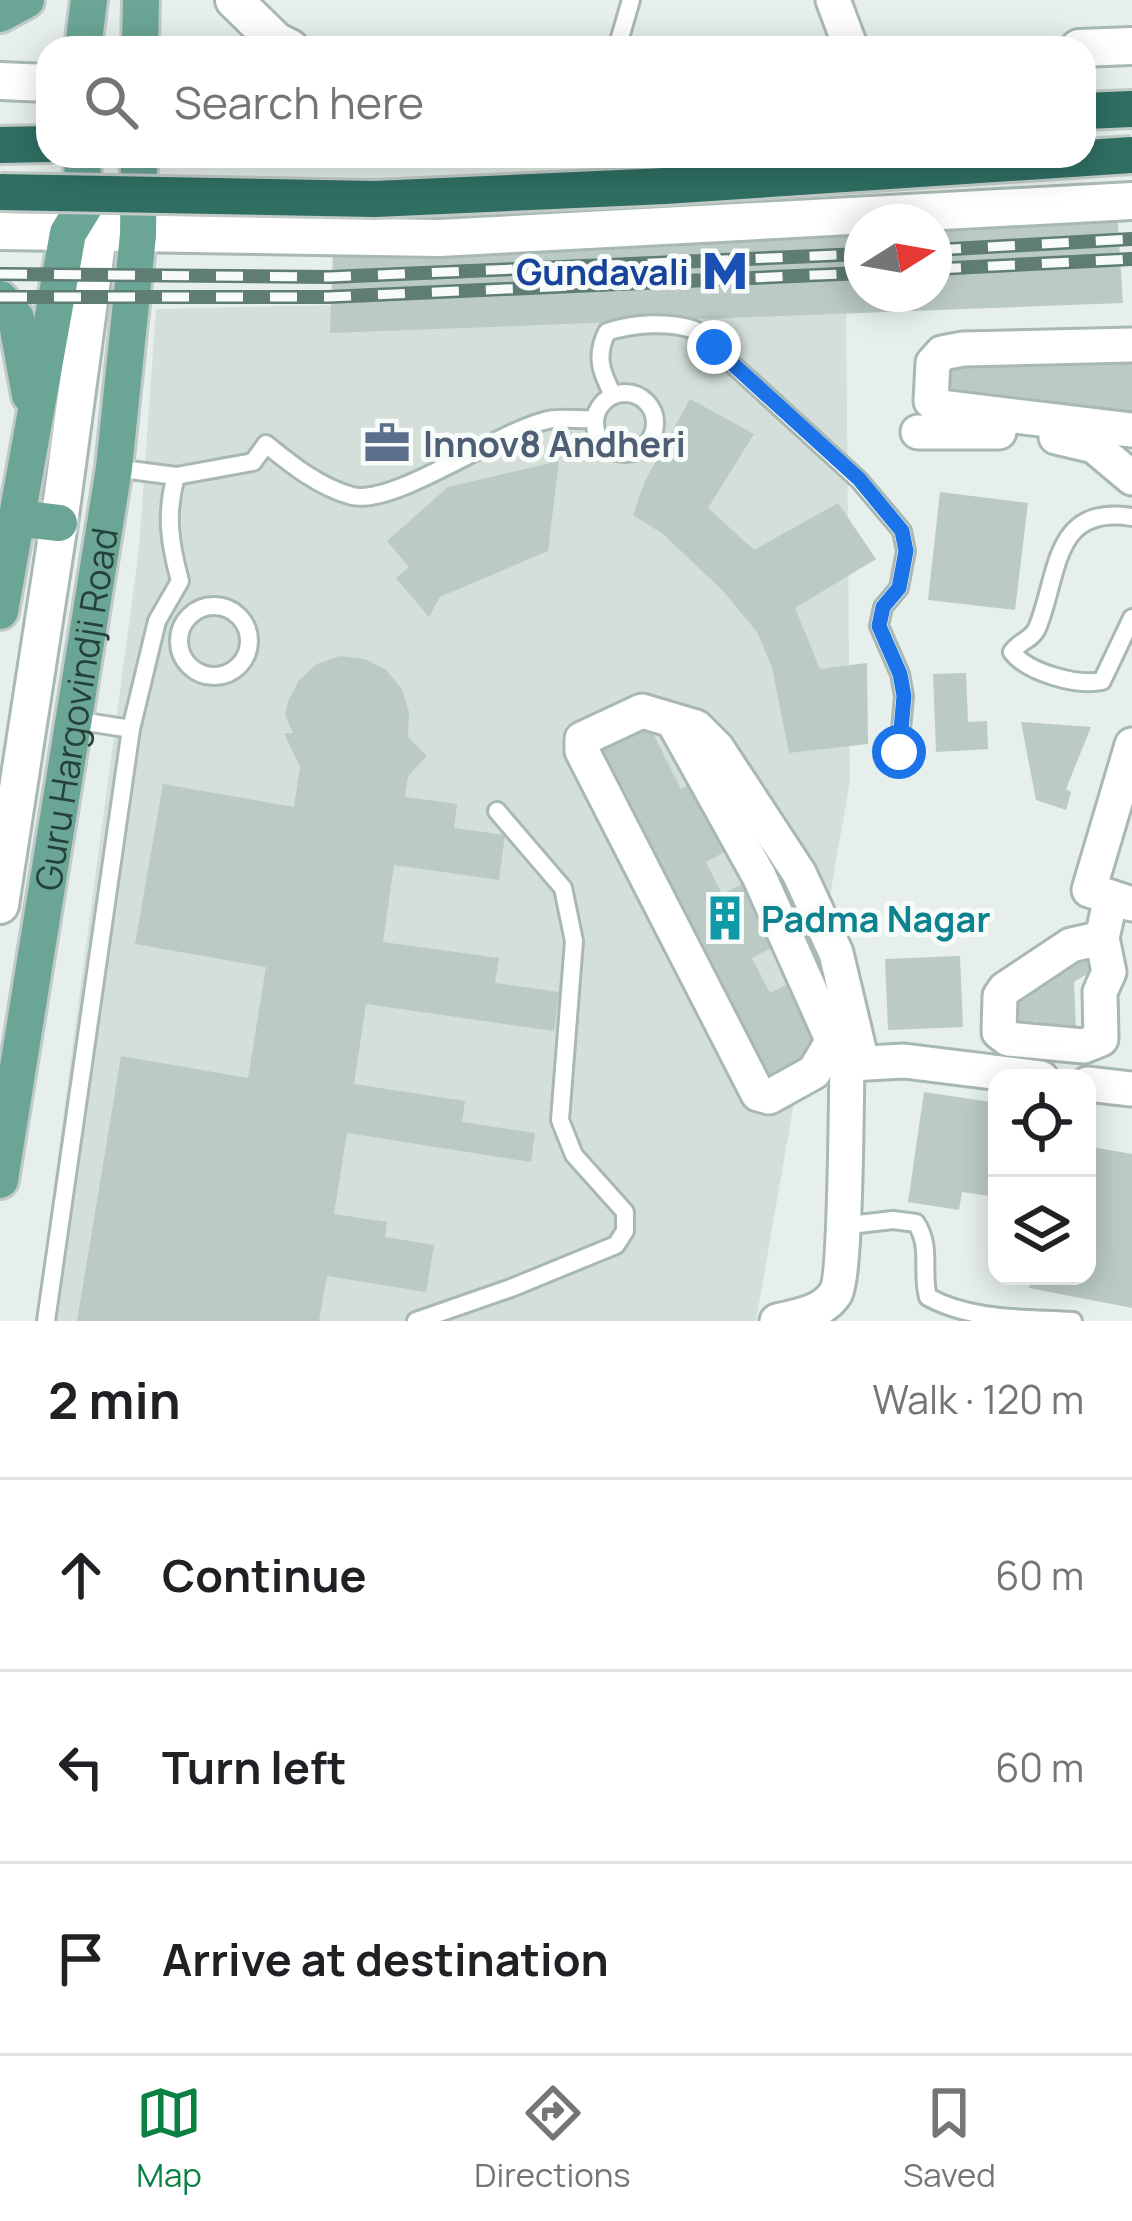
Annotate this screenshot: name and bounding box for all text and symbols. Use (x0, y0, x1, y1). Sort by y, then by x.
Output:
search box (36, 36, 1096, 168)
icon: search (78, 69, 144, 135)
text: Search here (174, 71, 424, 133)
north arrow (844, 204, 952, 312)
metro station icon: Gundavali (700, 246, 750, 296)
place label: Gundavali (516, 247, 689, 296)
route end (687, 320, 741, 374)
office icon: Innov8 Andheri (362, 418, 412, 468)
place label: Innov8 Andheri (423, 419, 686, 468)
street label: Guru Hargovindji Road (22, 524, 129, 894)
route start (872, 725, 926, 779)
building icon: Padma Nagar (700, 893, 750, 943)
place label: Padma Nagar (761, 894, 991, 943)
map controls (988, 1069, 1096, 1285)
button: locate (988, 1069, 1096, 1177)
button: layers (988, 1177, 1096, 1285)
text: 2 min (48, 1365, 181, 1434)
text: Walk · 120 m (873, 1372, 1084, 1426)
icon: ahead (48, 1542, 114, 1608)
text: Continue (162, 1544, 367, 1606)
text: 60 m (995, 1548, 1084, 1602)
icon: left (48, 1734, 114, 1800)
text: Turn left (162, 1736, 347, 1798)
text: 60 m (995, 1740, 1084, 1794)
icon: arrive (48, 1926, 114, 1992)
text: Arrive at destination (162, 1928, 609, 1990)
tab: Map (136, 2080, 202, 2197)
tab: Directions (474, 2080, 631, 2197)
tab: Saved (903, 2080, 996, 2197)

